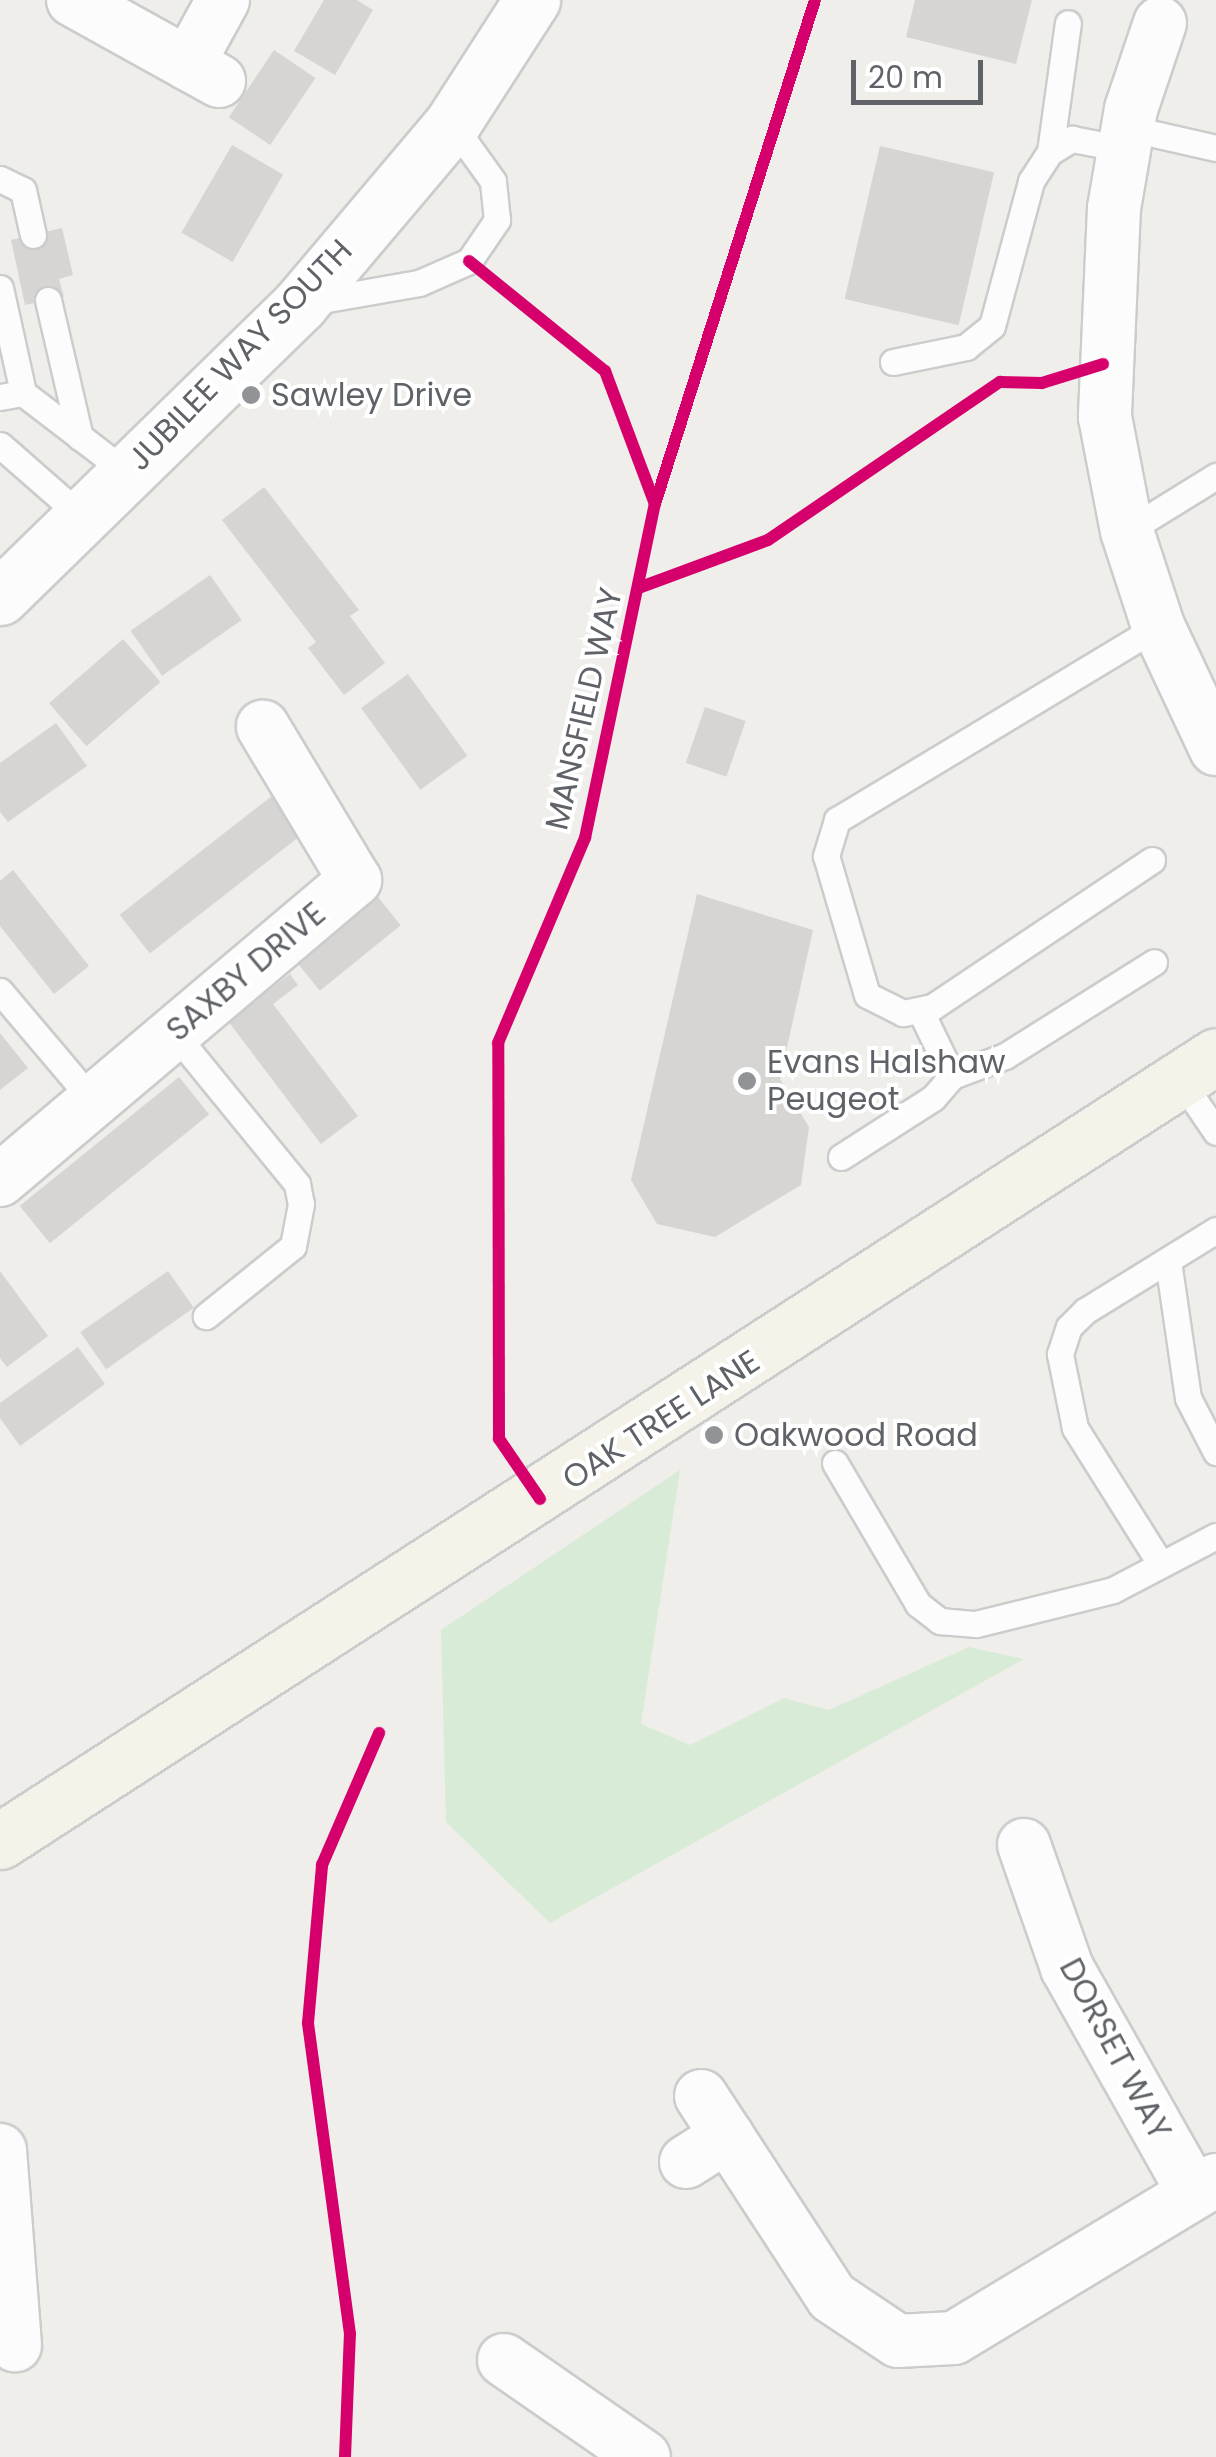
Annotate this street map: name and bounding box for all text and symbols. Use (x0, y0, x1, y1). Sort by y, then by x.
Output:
scale bar (856, 40, 988, 102)
text: 20 m (868, 56, 943, 99)
street label: JUBILEE WAY SOUTH (120, 232, 360, 478)
place label: Sawley Drive (271, 376, 472, 414)
marker: Sawley Drive (240, 384, 262, 406)
street label: MANSFIELD WAY (537, 584, 631, 834)
street label: SAXBY DRIVE (159, 895, 333, 1049)
place label: Evans Halshaw Peugeot (767, 1044, 1005, 1119)
marker: Evans Halshaw Peugeot (736, 1070, 758, 1092)
street label: OAK TREE LANE (555, 1342, 767, 1498)
place label: Oakwood Road (734, 1416, 978, 1454)
marker: Oakwood Road (703, 1424, 725, 1446)
street label: DORSET WAY (1051, 1952, 1179, 2146)

